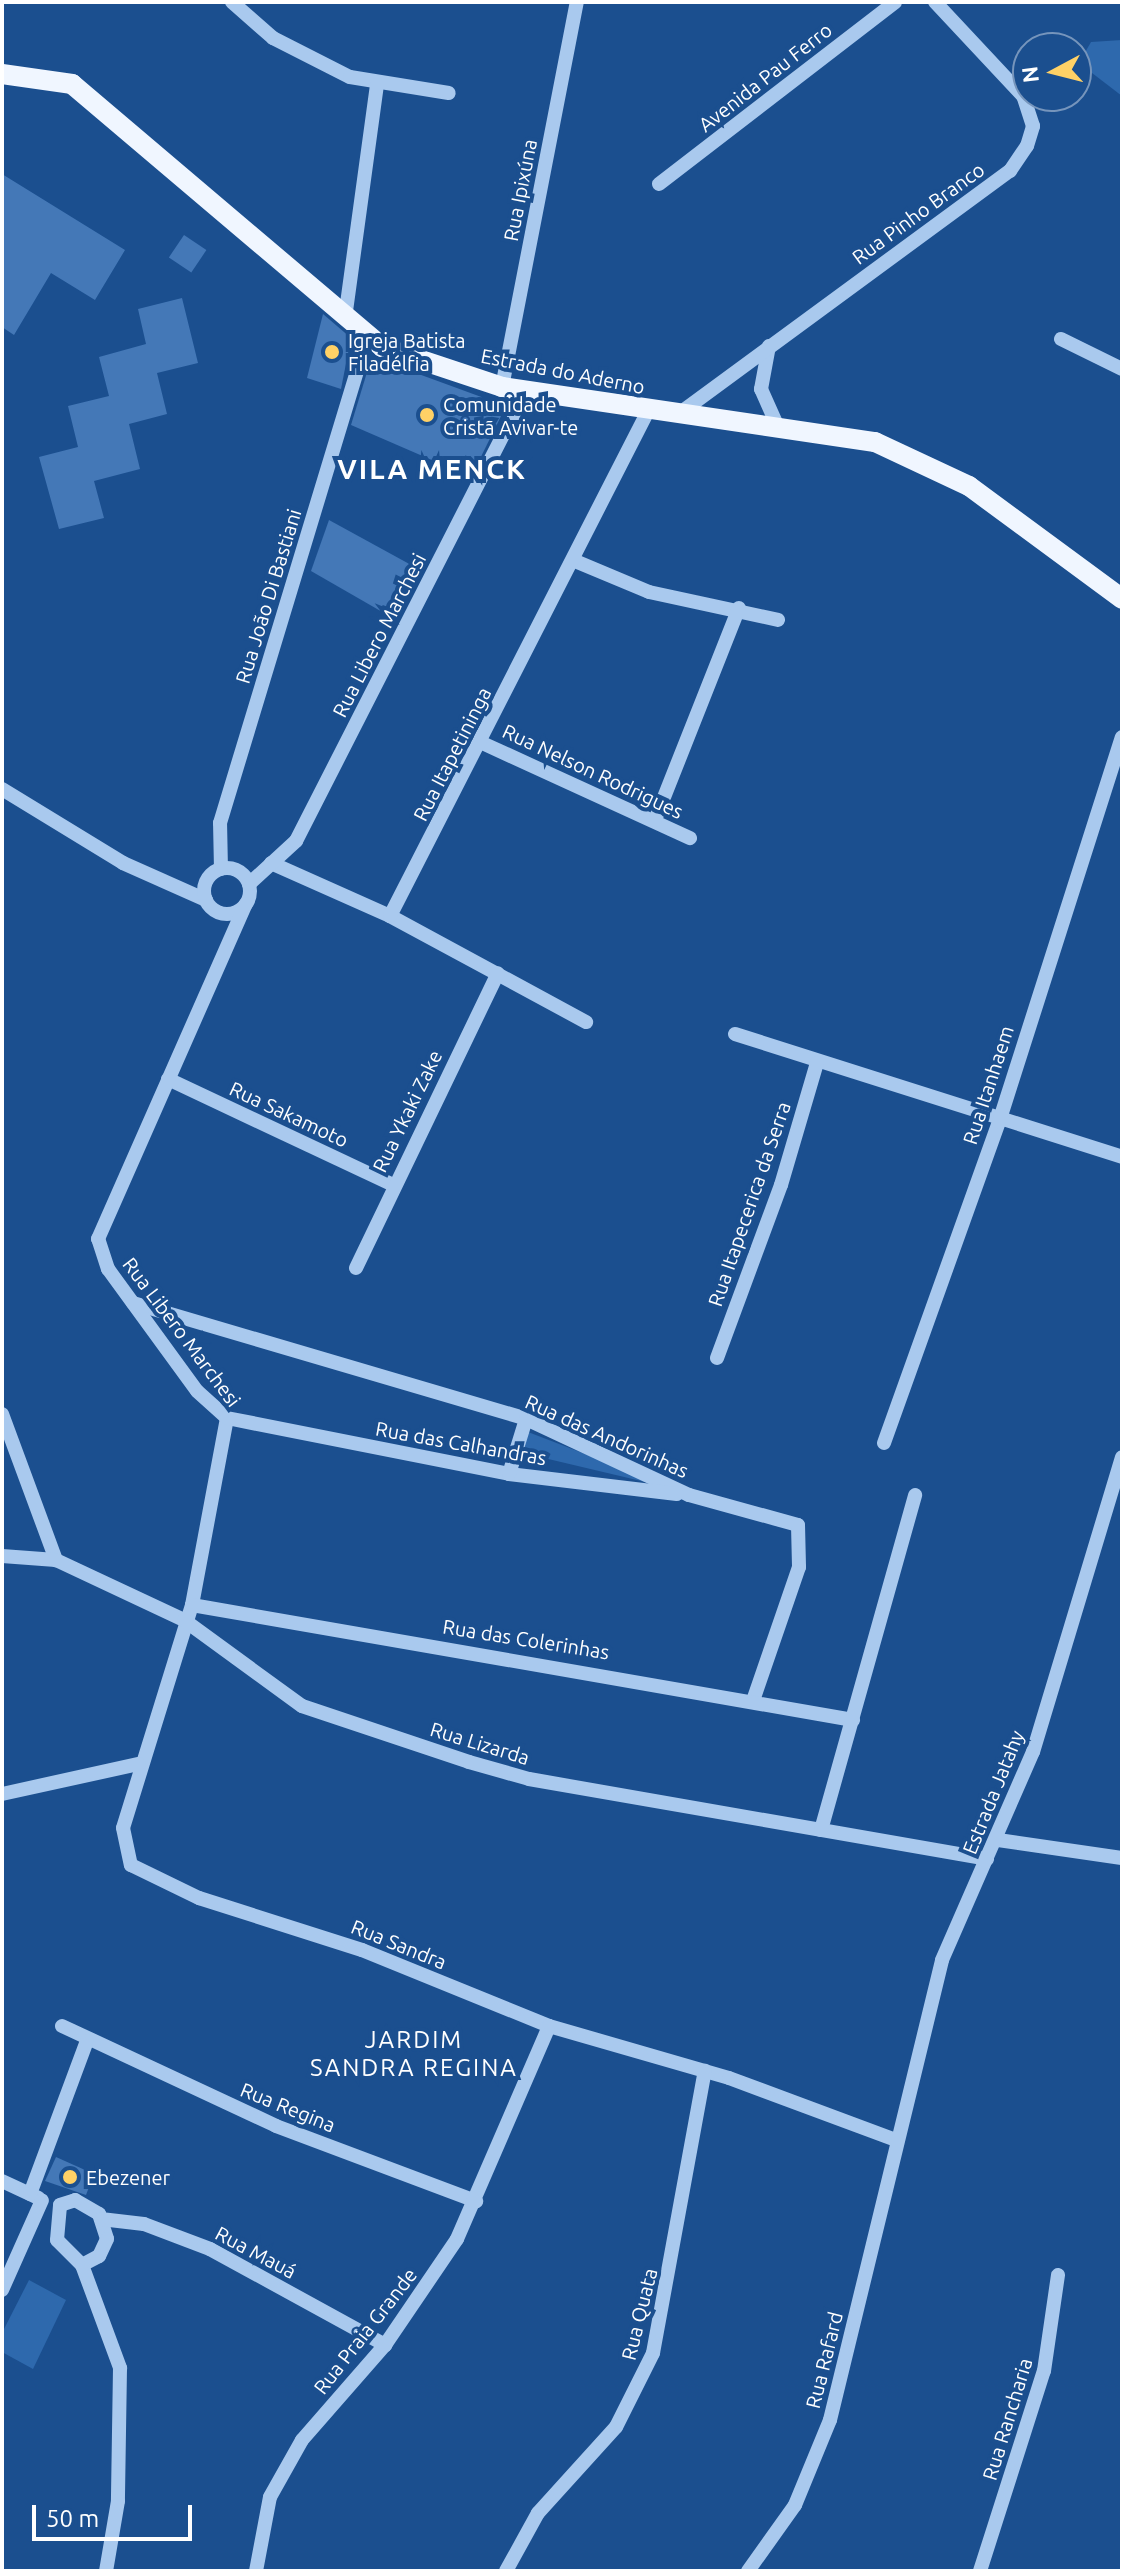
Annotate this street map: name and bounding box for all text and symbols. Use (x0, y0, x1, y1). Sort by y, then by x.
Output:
street label: Avenida Pau Ferro (693, 17, 837, 137)
north arrow (1012, 32, 1092, 112)
text: N (1016, 65, 1043, 84)
street label: Rua Ipixúna (498, 137, 542, 243)
street label: Rua Pinho Branco (847, 157, 989, 269)
place label: Igreja Batista Filadélfia (348, 328, 465, 375)
marker: Igreja Batista Filadélfia (323, 343, 341, 361)
street label: Estrada do Aderno (479, 343, 647, 399)
place label: Comunidade Cristã Avivar-te (443, 392, 578, 439)
marker: Comunidade Cristã Avivar-te (418, 406, 436, 424)
district label: VILA MENCK (337, 452, 527, 486)
street label: Rua João Di Bastiani (230, 506, 306, 686)
street label: Rua Libero Marchesi (327, 549, 431, 721)
street label: Rua Itapetininga (408, 683, 496, 825)
street label: Rua Nelson Rodrigues (499, 719, 687, 823)
street label: Rua Itanhaem (958, 1023, 1018, 1147)
street label: Rua Ykaki Zake (367, 1046, 447, 1176)
street label: Rua Sakamoto (226, 1076, 352, 1152)
street label: Rua Itapecerica da Serra (703, 1098, 795, 1310)
street label: Rua Libero Marchesi (118, 1253, 246, 1411)
street label: Rua das Andorinhas (522, 1389, 692, 1483)
street label: Rua das Calhandras (374, 1416, 548, 1470)
street label: Rua das Colerinhas (441, 1614, 611, 1664)
street label: Rua Lizarda (427, 1717, 533, 1769)
street label: Estrada Jatahy (957, 1727, 1029, 1857)
street label: Rua Sandra (348, 1914, 450, 1974)
district label: JARDIM SANDRA REGINA (310, 2026, 518, 2082)
street label: Rua Regina (237, 2077, 339, 2137)
place label: Ebezener (86, 2165, 170, 2189)
marker: Ebezener (61, 2168, 79, 2186)
street label: Rua Mauá (211, 2221, 301, 2283)
street label: Rua Praia Grande (308, 2263, 422, 2399)
street label: Rua Quata (616, 2265, 662, 2363)
street label: Rua Rafard (800, 2309, 848, 2411)
street label: Rua Rancharia (977, 2355, 1037, 2483)
scale bar (36, 2489, 196, 2539)
text: 50 m (46, 2505, 99, 2532)

